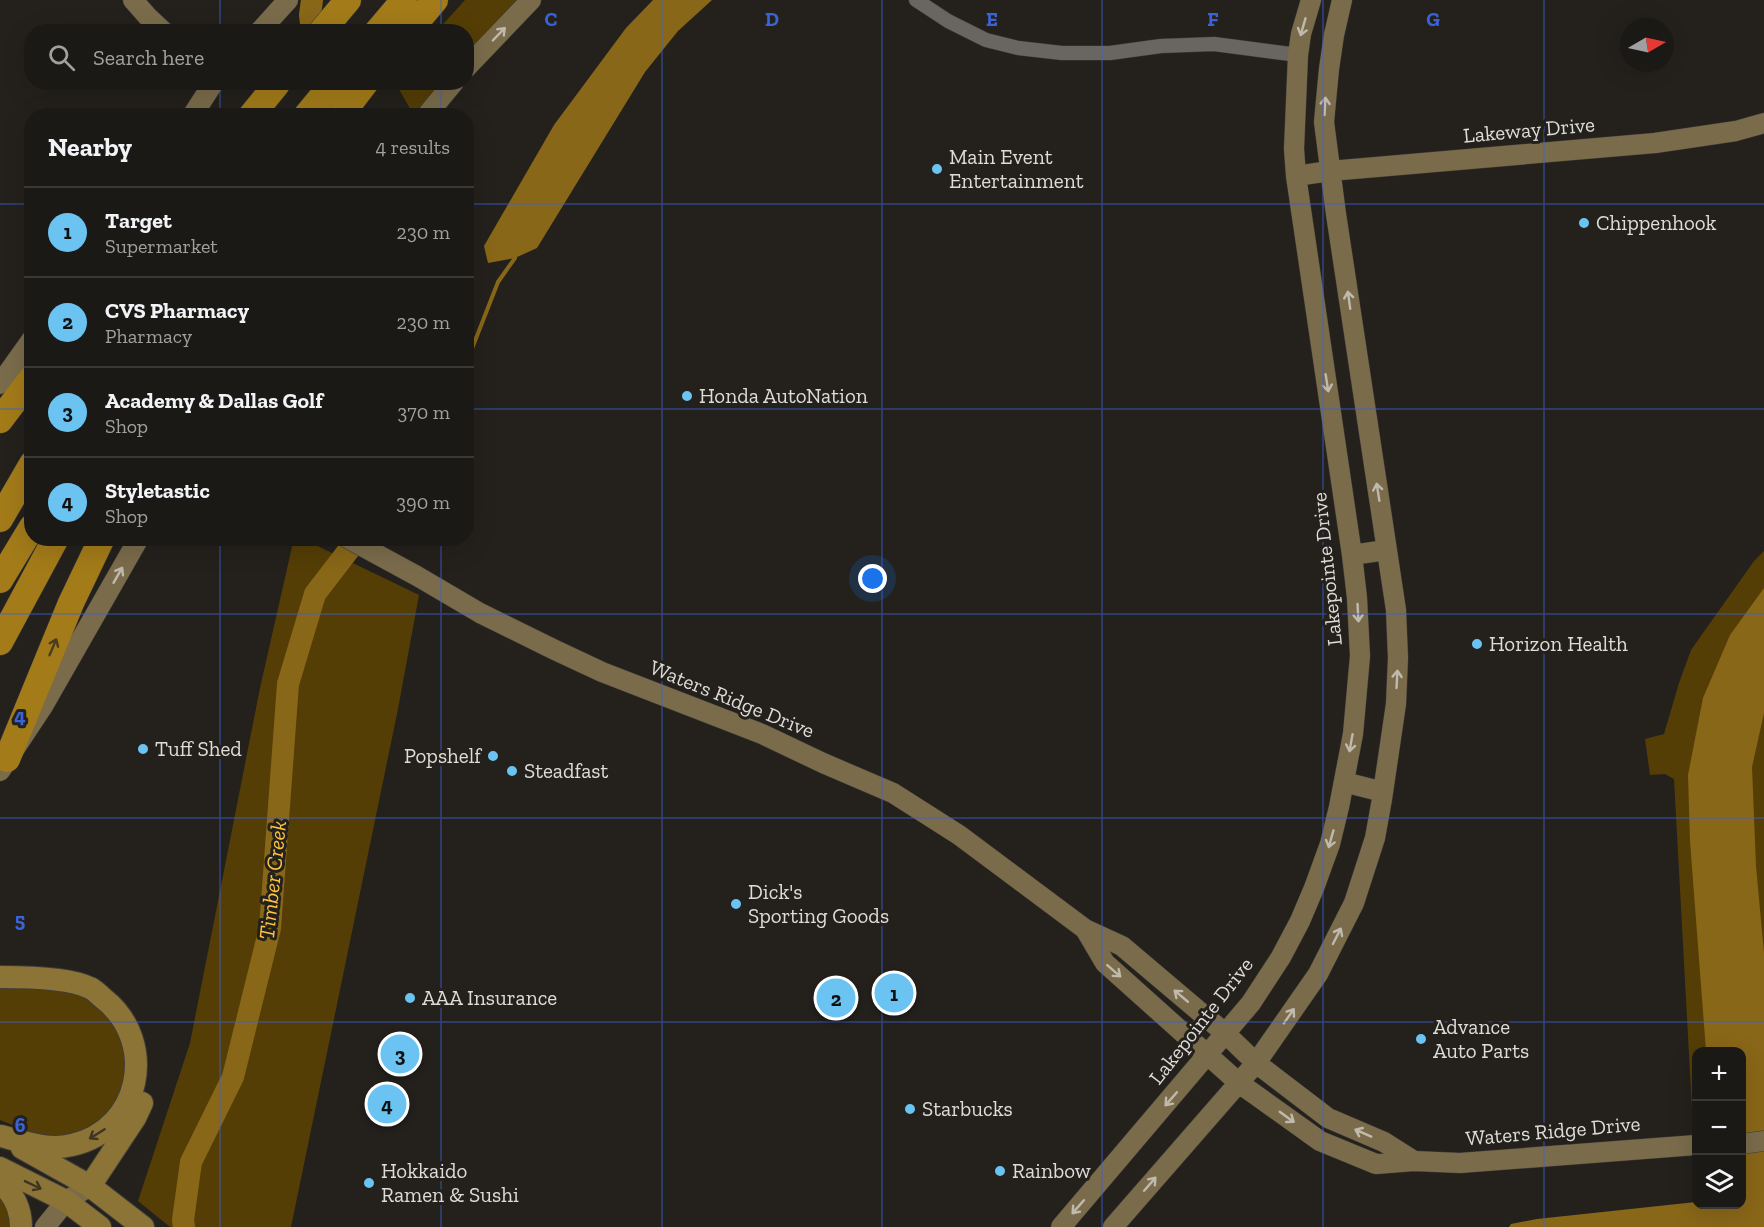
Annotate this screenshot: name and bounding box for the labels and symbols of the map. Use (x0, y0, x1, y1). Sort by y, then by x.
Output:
text: C (545, 7, 558, 31)
text: D (765, 7, 779, 31)
text: E (986, 7, 998, 31)
text: F (1207, 7, 1219, 31)
text: G (1426, 7, 1440, 31)
one-way arrow (1297, 17, 1308, 36)
north arrow (1620, 18, 1674, 72)
one-way arrow (492, 27, 506, 42)
one-way arrow (1320, 97, 1331, 117)
street label: Lakeway Drive (1462, 111, 1596, 148)
place label: Main Event Entertainment (949, 144, 1084, 193)
marker: Main Event Entertainment (930, 162, 944, 176)
place label: Chippenhook (1596, 210, 1717, 235)
marker: Chippenhook (1577, 216, 1591, 230)
one-way arrow (1343, 290, 1354, 310)
one-way arrow (1322, 372, 1333, 392)
place label: Honda AutoNation (699, 383, 868, 408)
marker: Honda AutoNation (680, 389, 694, 403)
one-way arrow (1372, 483, 1383, 503)
street label: Lakepointe Drive (1306, 491, 1347, 647)
your location (858, 564, 887, 593)
one-way arrow (113, 567, 124, 585)
one-way arrow (1352, 603, 1363, 623)
place label: Horizon Health (1489, 631, 1628, 656)
marker: Horizon Health (1470, 637, 1484, 651)
one-way arrow (48, 638, 59, 656)
street label: Waters Ridge Drive (646, 654, 818, 743)
one-way arrow (1391, 669, 1402, 689)
text: 4 (14, 704, 26, 728)
one-way arrow (1346, 732, 1357, 752)
place label: Tuff Shed (155, 736, 242, 761)
marker: Tuff Shed (136, 742, 150, 756)
place label: Popshelf (404, 743, 482, 768)
marker: Popshelf (486, 749, 500, 763)
place label: Steadfast (524, 758, 609, 783)
marker: Steadfast (505, 764, 519, 778)
water label: Timber Creek (253, 819, 292, 941)
one-way arrow (1324, 829, 1336, 848)
place label: Dick's Sporting Goods (748, 879, 889, 928)
marker: Dick's Sporting Goods (729, 897, 743, 911)
text: 5 (15, 908, 25, 932)
one-way arrow (1332, 927, 1344, 945)
street label: Lakepointe Drive (1143, 952, 1258, 1089)
one-way arrow (1106, 964, 1121, 978)
pin: 1 (874, 970, 914, 1016)
pin: 2 (816, 976, 856, 1020)
place label: AAA Insurance (422, 985, 557, 1010)
one-way arrow (1174, 989, 1189, 1003)
marker: AAA Insurance (403, 991, 417, 1005)
one-way arrow (1283, 1008, 1295, 1025)
place label: Advance Auto Parts (1433, 1014, 1529, 1063)
pin: 3 (380, 1032, 420, 1076)
marker: Advance Auto Parts (1414, 1032, 1428, 1046)
pin: 4 (368, 1082, 406, 1126)
one-way arrow (1164, 1091, 1177, 1107)
place label: Starbucks (922, 1096, 1013, 1121)
marker: Starbucks (903, 1102, 917, 1116)
street label: Waters Ridge Drive (1465, 1110, 1641, 1151)
one-way arrow (1278, 1111, 1294, 1123)
text: 6 (15, 1113, 26, 1137)
one-way arrow (1355, 1127, 1373, 1138)
one-way arrow (89, 1128, 106, 1141)
place label: Hokkaido Ramen & Sushi (381, 1158, 519, 1207)
place label: Rainbow (1012, 1158, 1091, 1183)
marker: Rainbow (993, 1164, 1007, 1178)
marker: Hokkaido Ramen & Sushi (362, 1176, 376, 1190)
one-way arrow (1143, 1177, 1157, 1192)
one-way arrow (24, 1179, 42, 1191)
one-way arrow (1071, 1199, 1084, 1215)

